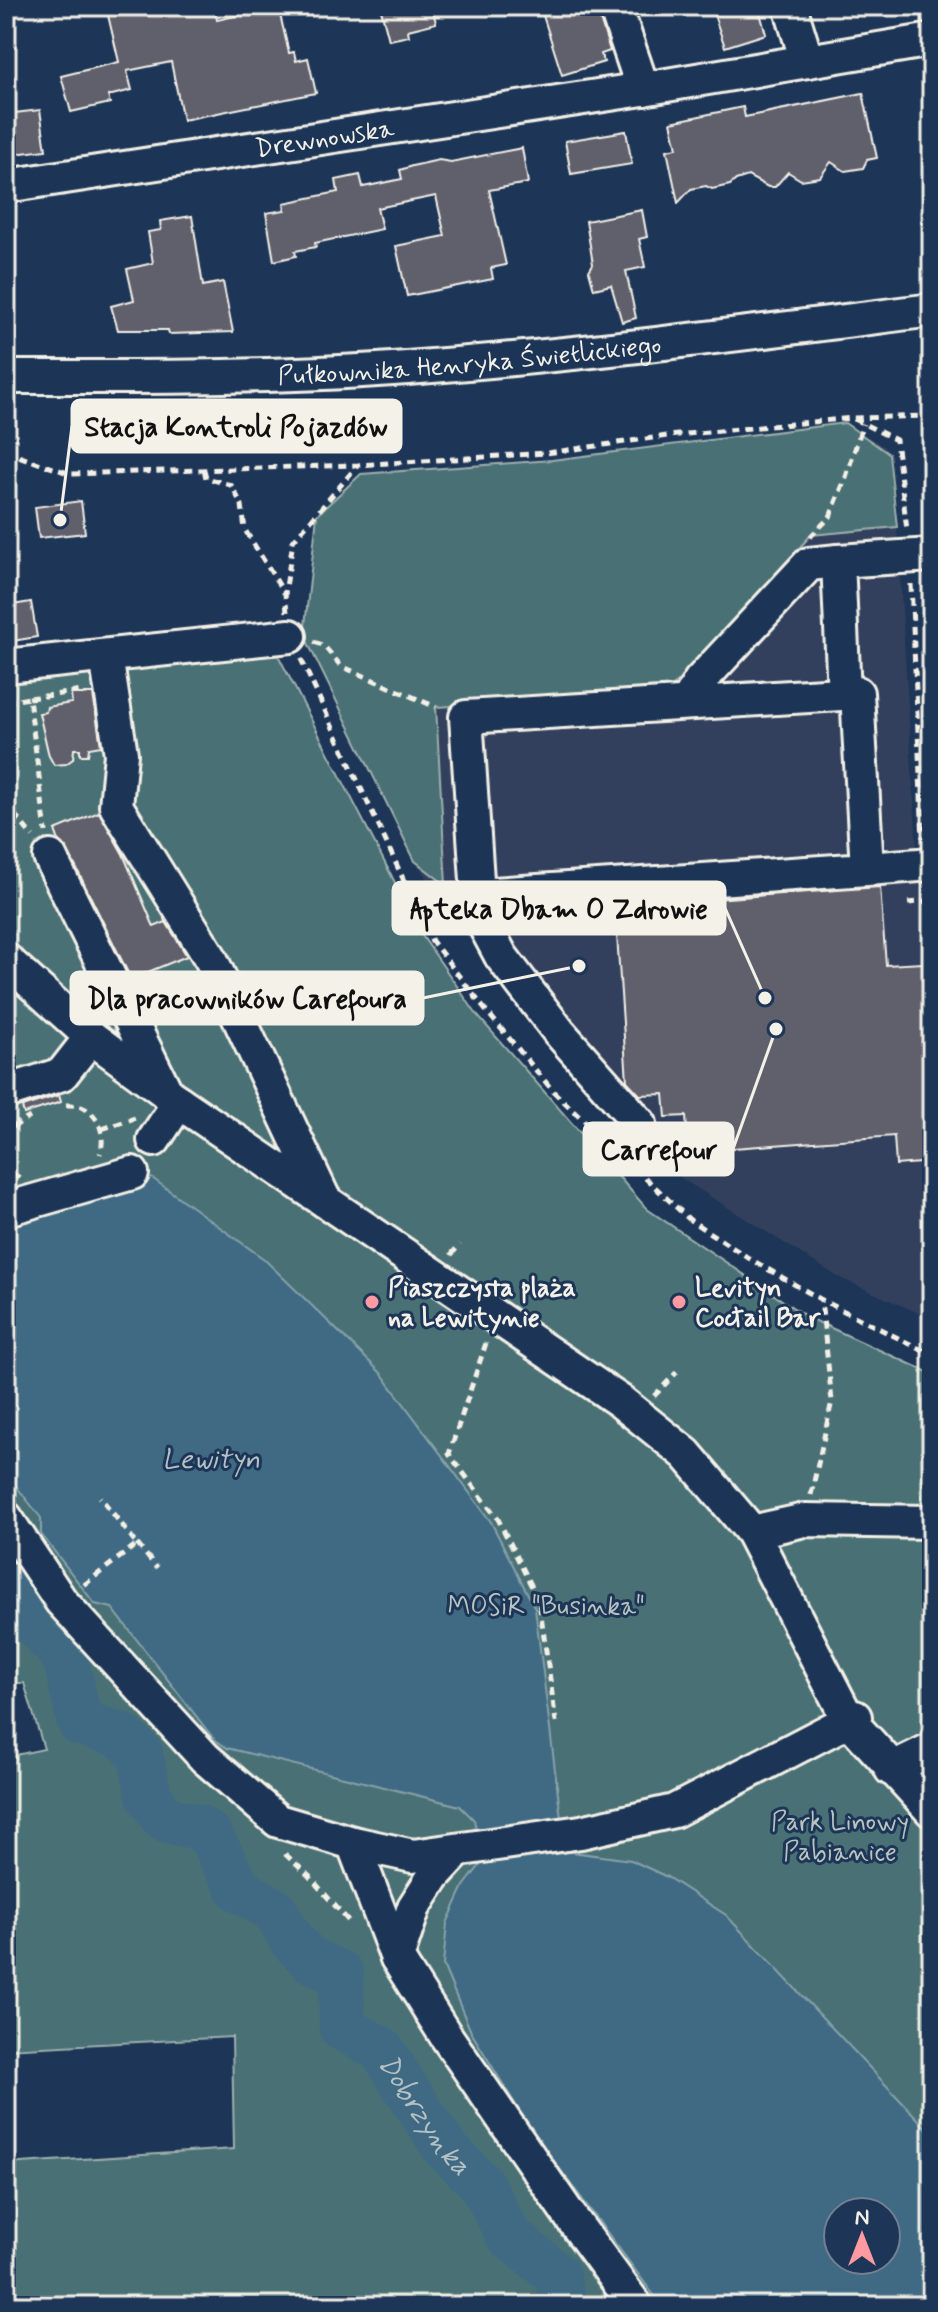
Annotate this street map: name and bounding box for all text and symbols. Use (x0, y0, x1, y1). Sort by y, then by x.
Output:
street label: Drewnowska (253, 112, 397, 167)
street label: Pułkownika Henryka Świetlickiego (277, 329, 663, 394)
callout: Stacja Kontroli Pojazdów (72, 400, 401, 452)
text: Stacja Kontroli Pojazdów (84, 410, 388, 447)
callout: Apteka Dbam O Zdrowie (393, 882, 725, 934)
text: Apteka Dbam O Zdrowie (410, 892, 708, 932)
callout: Dla pracowników Carefoura (71, 972, 423, 1024)
text: Dla pracowników Carefoura (87, 982, 407, 1022)
callout: Carrefour (584, 1123, 733, 1175)
text: Carrefour (600, 1133, 718, 1173)
place label: Piaszczysta plaża na Lewitynie (388, 1272, 576, 1336)
place label: Levityn Coctail Bar (695, 1272, 821, 1336)
marker: Piaszczysta plaża na Lewitynie (363, 1293, 381, 1311)
marker: Levityn Coctail Bar (670, 1293, 688, 1311)
water label: Lewityn (162, 1442, 260, 1479)
park label: MOSiR "Businka" (447, 1590, 645, 1624)
park label: Park Linowy Pabianice (771, 1806, 909, 1870)
water label: Dobrzynka (368, 2048, 478, 2185)
north arrow (822, 2196, 902, 2276)
text: N (855, 2204, 869, 2232)

